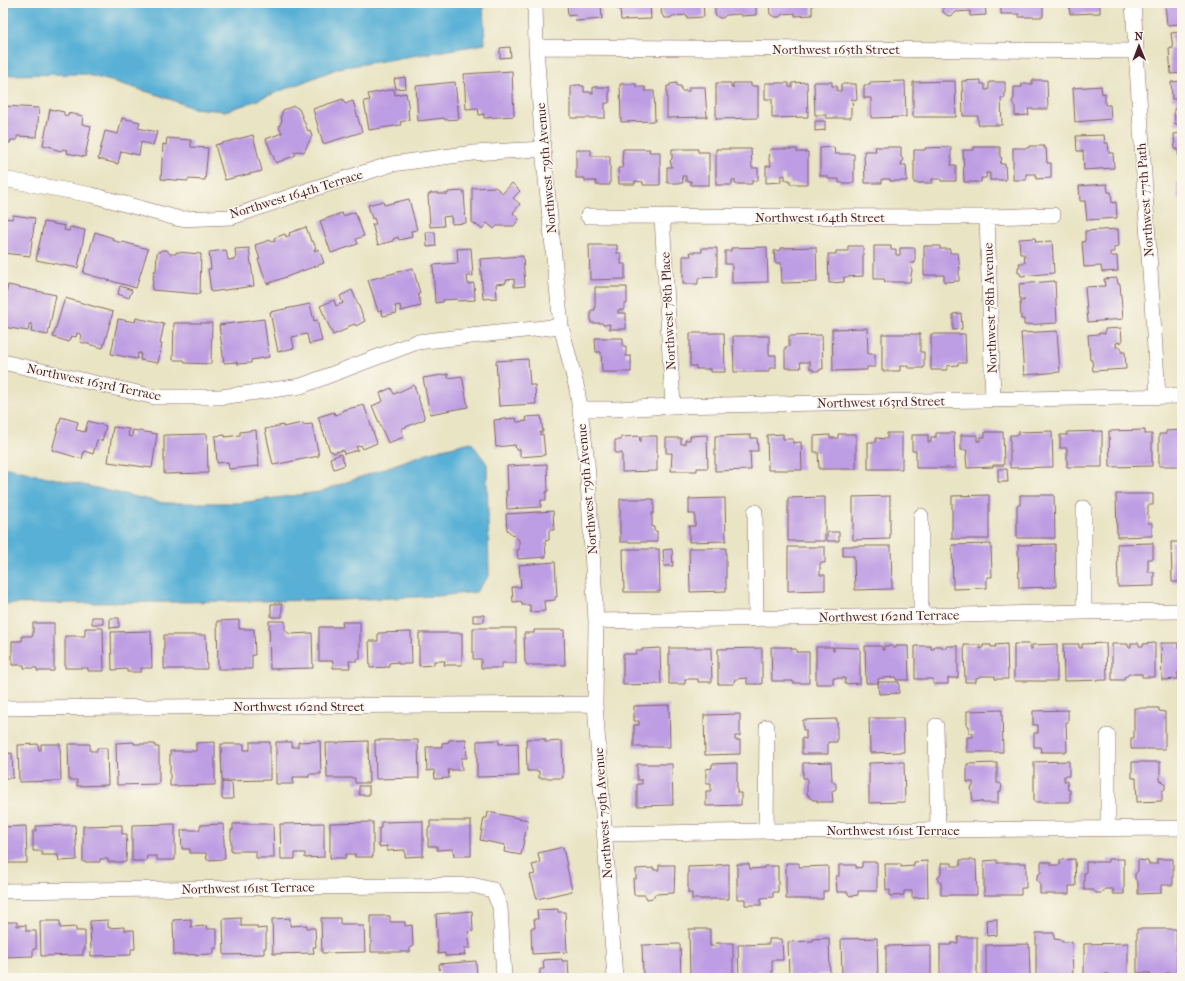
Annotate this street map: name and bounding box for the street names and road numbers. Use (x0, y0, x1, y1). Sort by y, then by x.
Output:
street label: Northwest 165th Street (772, 42, 900, 57)
street label: Northwest 79th Avenue (533, 101, 559, 234)
street label: Northwest 77th Path (1133, 142, 1156, 258)
street label: Northwest 164th Terrace (227, 166, 365, 221)
street label: Northwest 164th Street (755, 210, 885, 225)
street label: Northwest 78th Avenue (980, 242, 1000, 374)
street label: Northwest 78th Place (657, 251, 679, 371)
street label: Northwest 163rd Terrace (25, 360, 163, 404)
street label: Northwest 163rd Street (817, 393, 945, 411)
street label: Northwest 79th Avenue (574, 422, 600, 555)
street label: Northwest 162nd Terrace (819, 607, 960, 625)
street label: Northwest 162nd Street (233, 699, 365, 714)
street label: Northwest 79th Avenue (591, 746, 615, 879)
street label: Northwest 161st Terrace (826, 823, 960, 838)
street label: Northwest 161st Terrace (181, 879, 315, 897)

